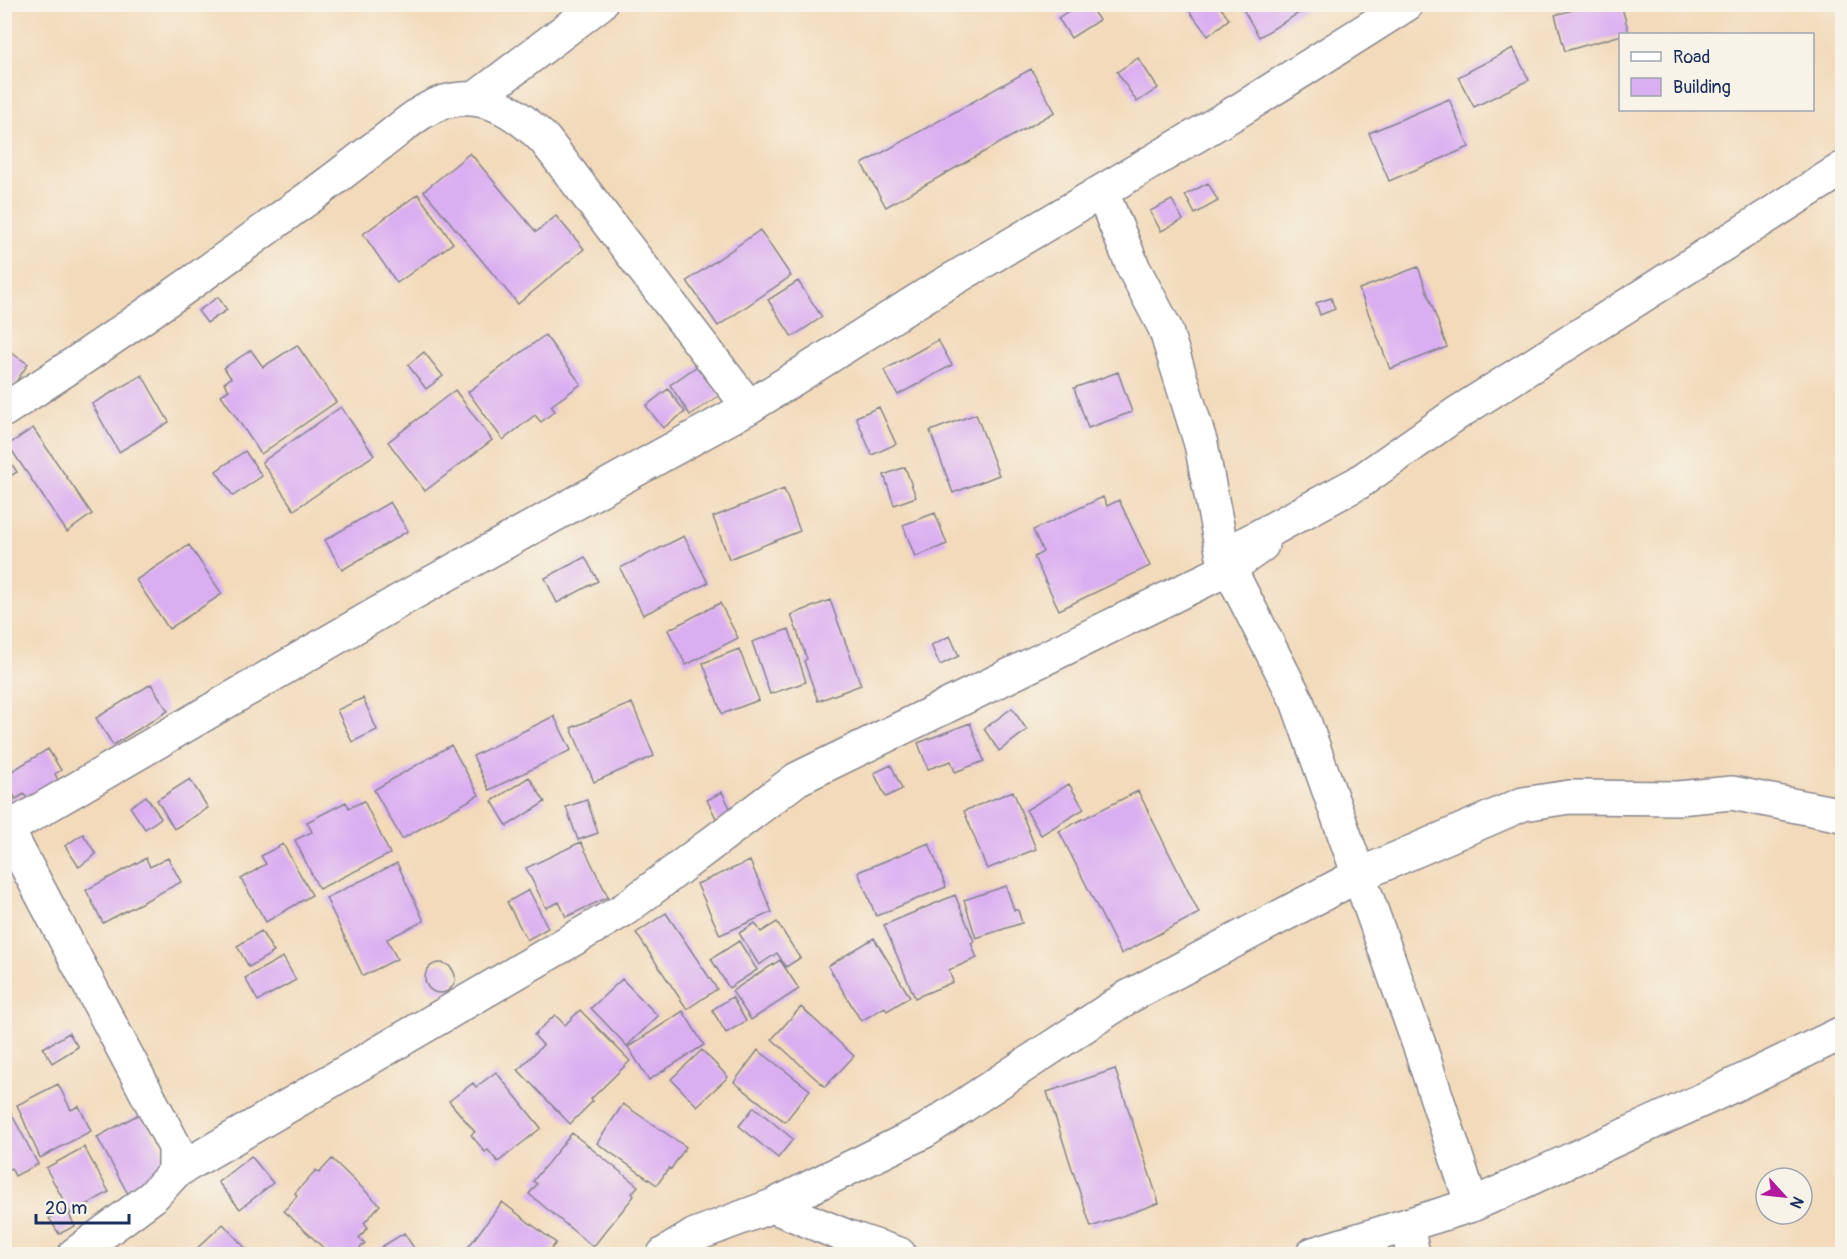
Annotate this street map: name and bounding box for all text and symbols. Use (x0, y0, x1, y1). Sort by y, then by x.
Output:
legend (1619, 33, 1814, 111)
text: Road (1673, 46, 1710, 69)
text: Building (1673, 76, 1731, 99)
north arrow (1754, 1166, 1814, 1226)
scale bar (36, 1187, 129, 1225)
text: N (1785, 1193, 1808, 1212)
text: 20 m (45, 1197, 87, 1220)

